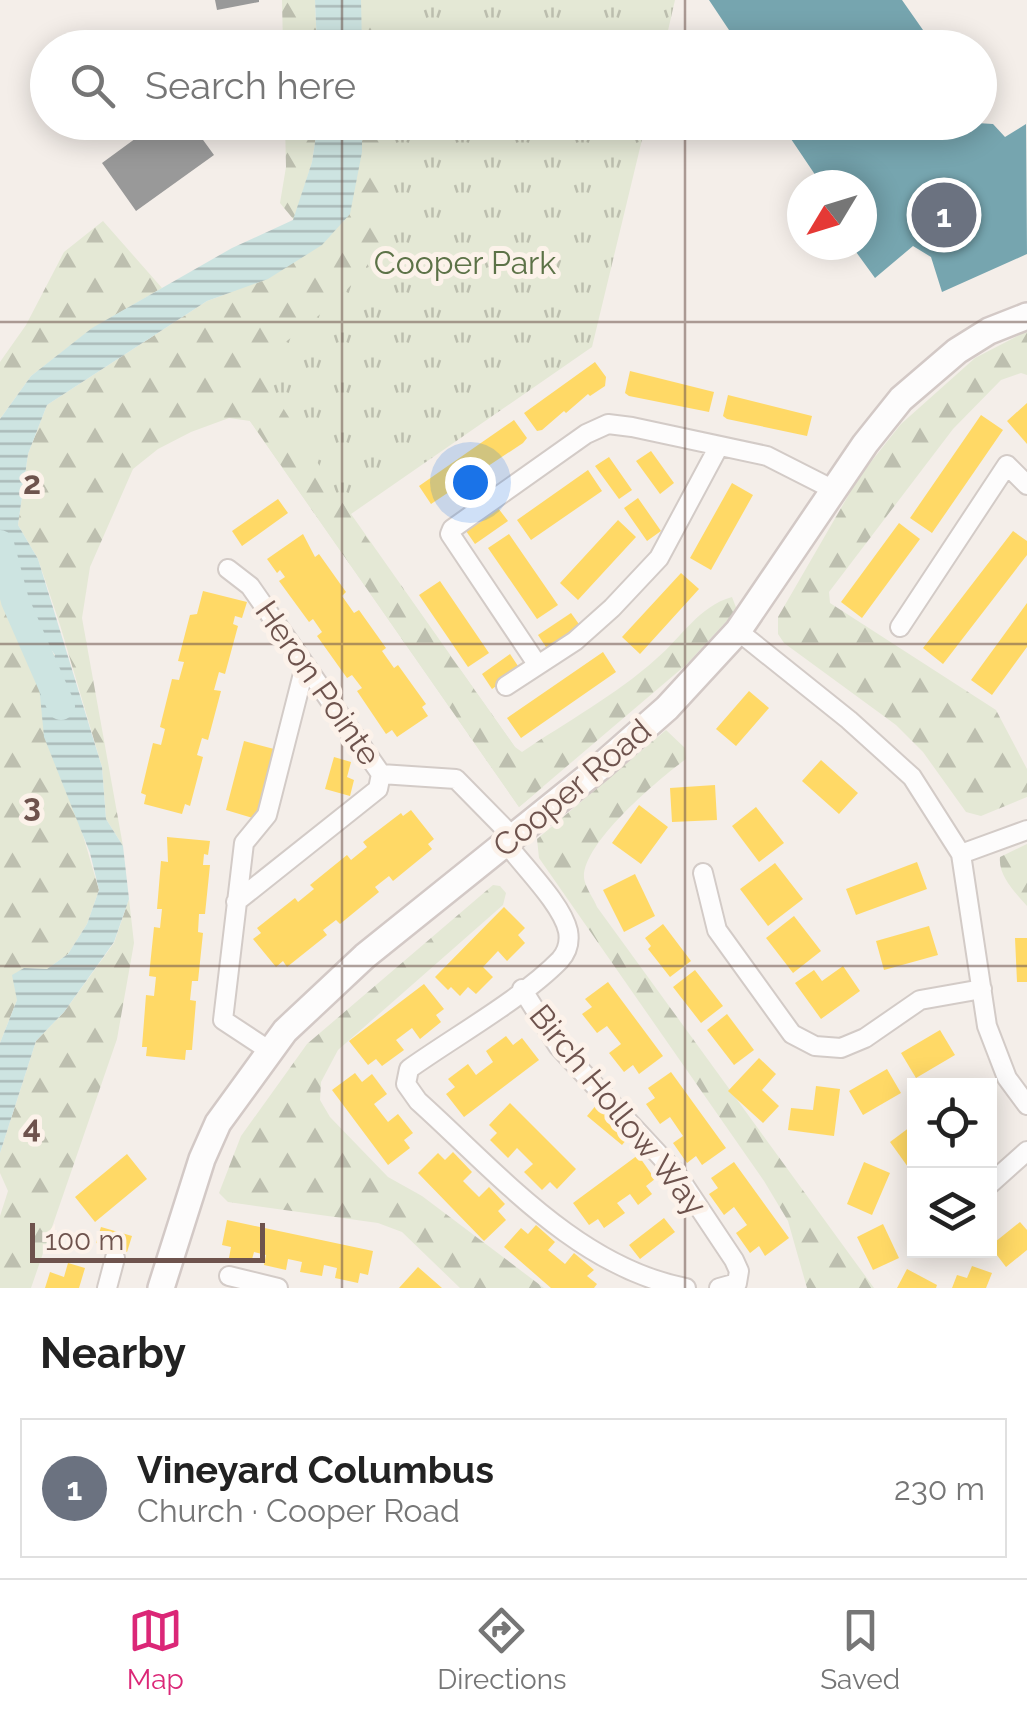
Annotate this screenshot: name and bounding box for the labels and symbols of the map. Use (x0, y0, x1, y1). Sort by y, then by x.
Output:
north arrow (787, 170, 877, 260)
pin: 1 (912, 178, 976, 252)
park label: Cooper Park (374, 244, 556, 281)
your location (445, 457, 496, 508)
text: 2 (23, 464, 41, 501)
street label: Heron Pointe (248, 593, 389, 772)
street label: Cooper Road (485, 711, 658, 864)
text: 3 (23, 786, 41, 823)
street label: Birch Hollow Way (522, 997, 715, 1222)
text: 4 (23, 1108, 41, 1145)
scale bar (30, 1218, 265, 1262)

